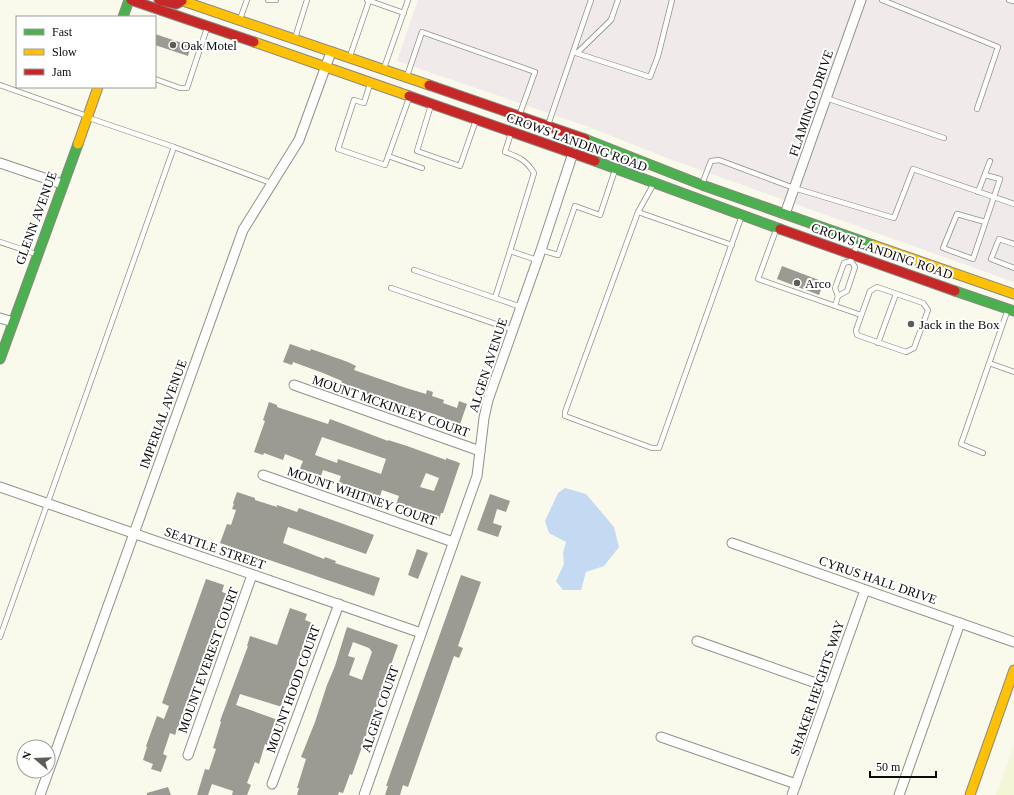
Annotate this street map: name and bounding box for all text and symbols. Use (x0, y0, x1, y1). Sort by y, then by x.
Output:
legend (16, 16, 156, 88)
text: Fast (52, 25, 73, 39)
place label: Oak Motel (181, 38, 237, 53)
marker: Oak Motel (168, 40, 178, 50)
text: Slow (52, 45, 77, 59)
street label: FLAMINGO DRIVE (786, 48, 836, 158)
text: Jam (52, 65, 72, 79)
street label: CROWS LANDING ROAD (505, 110, 649, 174)
street label: GLENN AVENUE (12, 169, 60, 267)
street label: CROWS LANDING ROAD (809, 220, 955, 282)
place label: Arco (805, 276, 831, 291)
marker: Arco (792, 278, 802, 288)
street label: ALGEN AVENUE (466, 316, 510, 414)
place label: Jack in the Box (919, 317, 1000, 332)
marker: Jack in the Box (906, 319, 916, 329)
street label: IMPERIAL AVENUE (136, 357, 190, 471)
street label: MOUNT MCKINLEY COURT (310, 372, 472, 440)
street label: MOUNT WHITNEY COURT (285, 463, 439, 529)
street label: SEATTLE STREET (163, 524, 268, 572)
street label: CYRUS HALL DRIVE (817, 553, 939, 607)
street label: MOUNT EVEREST COURT (175, 585, 241, 735)
street label: SHAKER HEIGHTS WAY (787, 618, 847, 758)
street label: MOUNT HOOD COURT (263, 623, 323, 755)
street label: ALGEN COURT (358, 664, 402, 754)
north arrow (16, 739, 56, 779)
text: N (20, 750, 34, 761)
scale bar (870, 753, 936, 779)
text: 50 m (876, 760, 901, 774)

